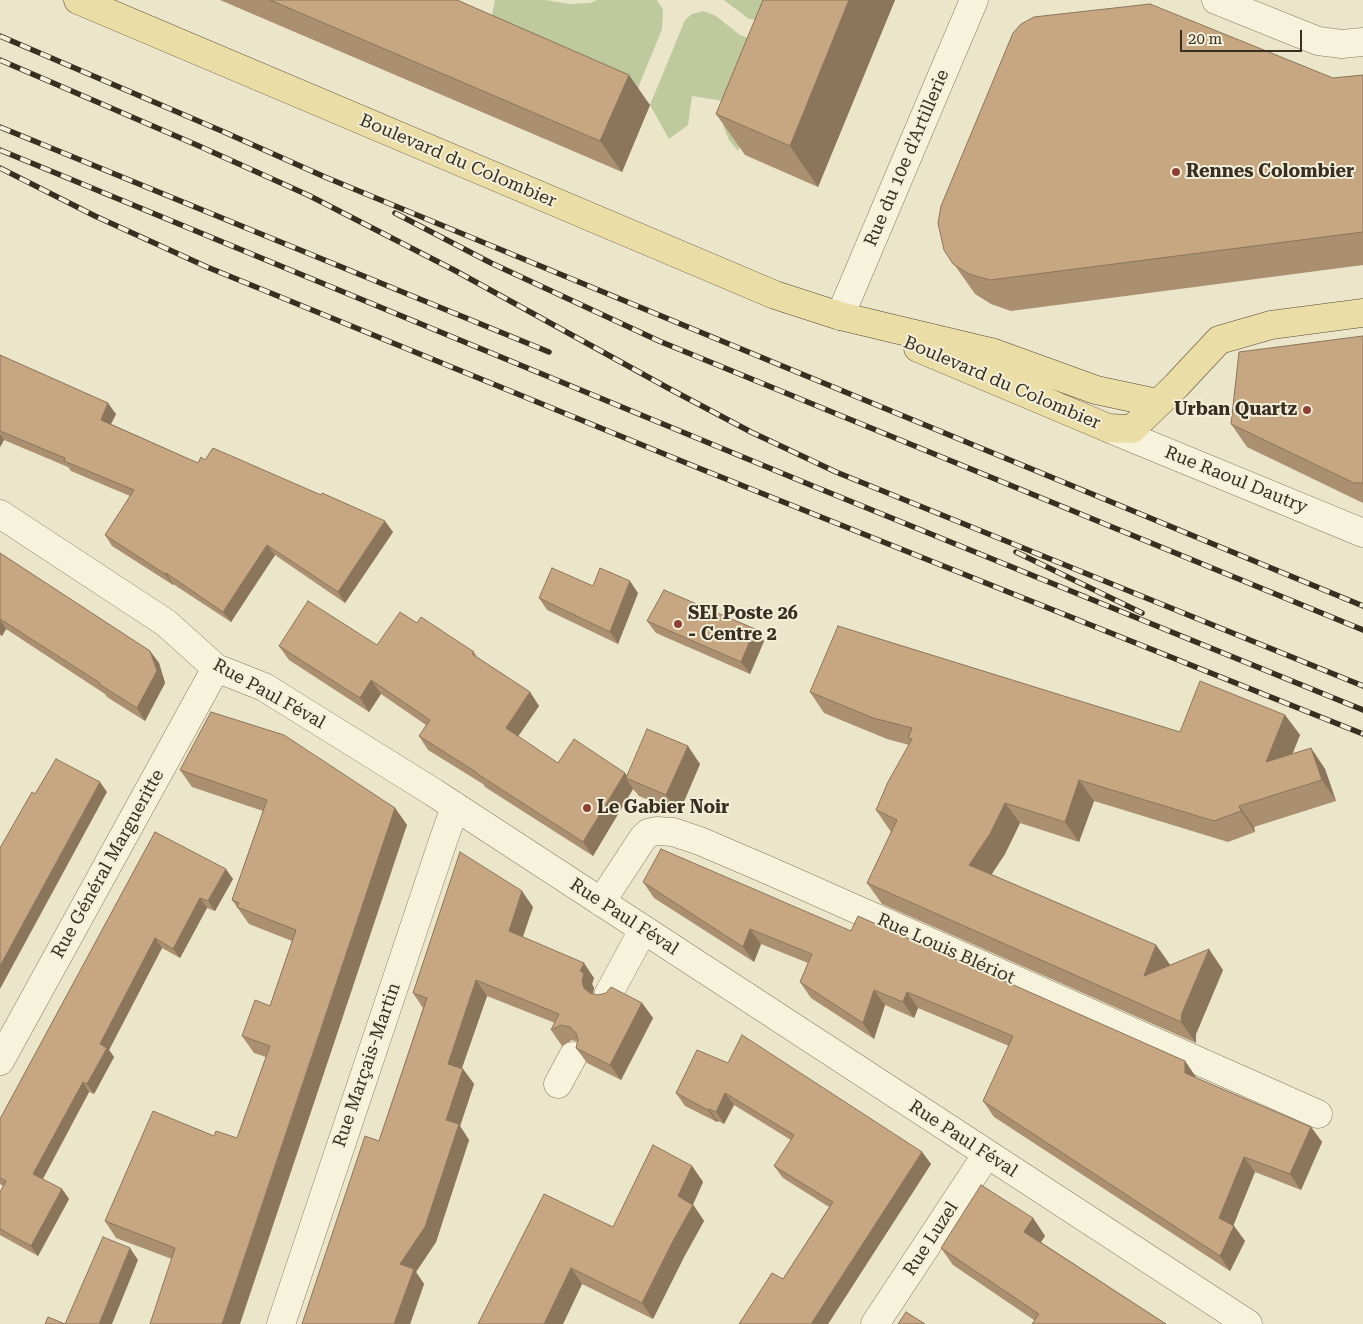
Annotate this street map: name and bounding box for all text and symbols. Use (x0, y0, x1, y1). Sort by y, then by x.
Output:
scale bar (1183, 20, 1306, 52)
text: 20 m (1188, 30, 1222, 48)
street label: Rue du 10e d'Artillerie (860, 66, 954, 250)
street label: Boulevard du Colombier (356, 110, 560, 212)
place label: Rennes Colombier (1186, 161, 1354, 183)
marker: Rennes Colombier (1170, 166, 1182, 178)
street label: Boulevard du Colombier (900, 332, 1104, 434)
place label: Urban Quartz (1174, 399, 1297, 421)
marker: Urban Quartz (1301, 404, 1313, 416)
street label: Rue Raoul Dautry (1161, 442, 1311, 518)
place label: SEI Poste 26 - Centre 2 (688, 603, 798, 646)
marker: SEI Poste 26 - Centre 2 (672, 618, 684, 630)
street label: Rue Paul Féval (209, 654, 329, 734)
street label: Rue Général Margueritte (47, 766, 169, 962)
place label: Le Gabier Noir (597, 797, 729, 819)
marker: Le Gabier Noir (581, 802, 593, 814)
street label: Rue Paul Féval (566, 874, 682, 960)
street label: Rue Louis Blériot (874, 909, 1018, 989)
street label: Rue Marçais-Martin (329, 980, 405, 1150)
street label: Rue Paul Féval (905, 1096, 1021, 1182)
street label: Rue Luzel (899, 1198, 963, 1280)

